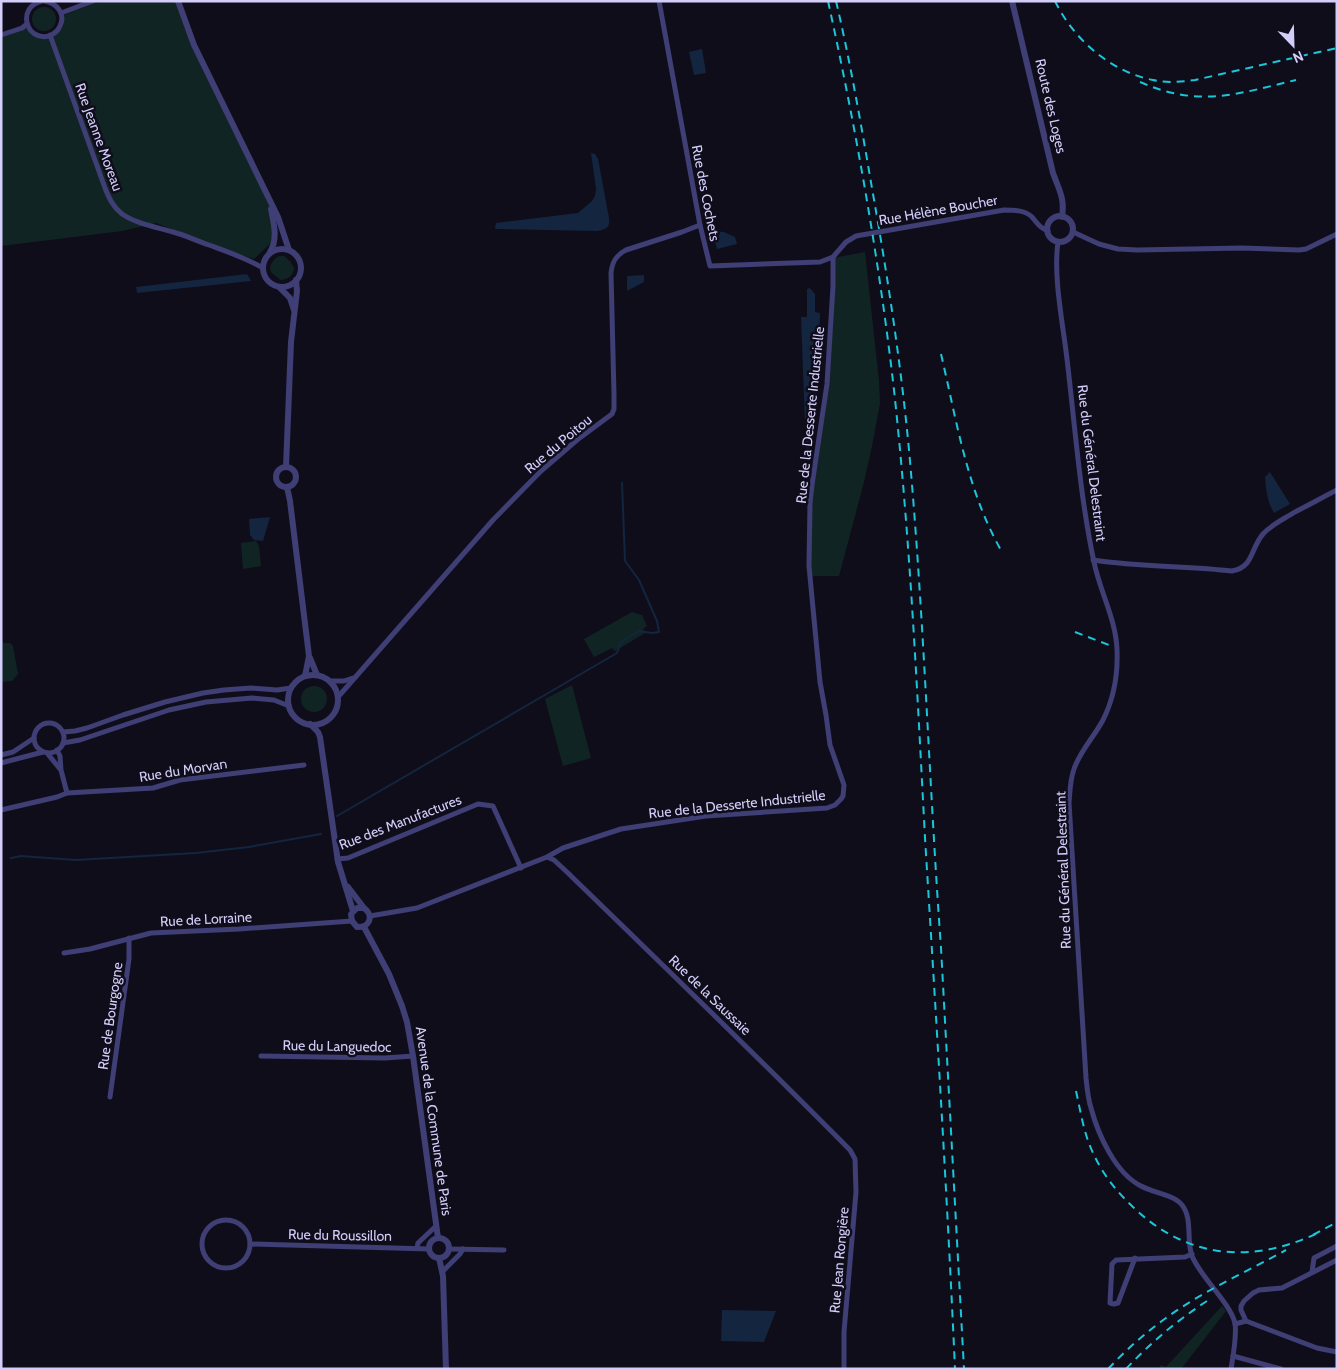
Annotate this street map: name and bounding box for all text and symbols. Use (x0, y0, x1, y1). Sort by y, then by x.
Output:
north arrow (1268, 20, 1318, 70)
text: N (1290, 47, 1306, 67)
street label: Route des Loges (1031, 57, 1071, 155)
street label: Rue Jeanne Moreau (71, 81, 127, 193)
street label: Rue des Cochets (688, 143, 724, 243)
street label: Rue Hélène Boucher (877, 191, 999, 229)
street label: Rue de la Desserte Industrielle (792, 326, 828, 504)
street label: Rue du Général Delestraint (1073, 384, 1111, 543)
street label: Rue du Poitou (521, 411, 595, 477)
street label: Rue du Morvan (138, 754, 228, 786)
street label: Rue de la Desserte Industrielle (648, 786, 826, 822)
street label: Rue des Manufactures (336, 790, 464, 854)
street label: Rue du Général Delestraint (1051, 791, 1075, 949)
street label: Rue de Lorraine (160, 908, 252, 930)
street label: Rue de la Saussaie (665, 951, 755, 1039)
street label: Rue de Bourgogne (94, 961, 126, 1071)
street label: Avenue de la Commune de Paris (412, 1025, 456, 1217)
street label: Rue du Languedoc (282, 1036, 392, 1056)
street label: Rue Jean Rongière (825, 1206, 853, 1314)
street label: Rue du Roussillon (288, 1225, 392, 1245)

